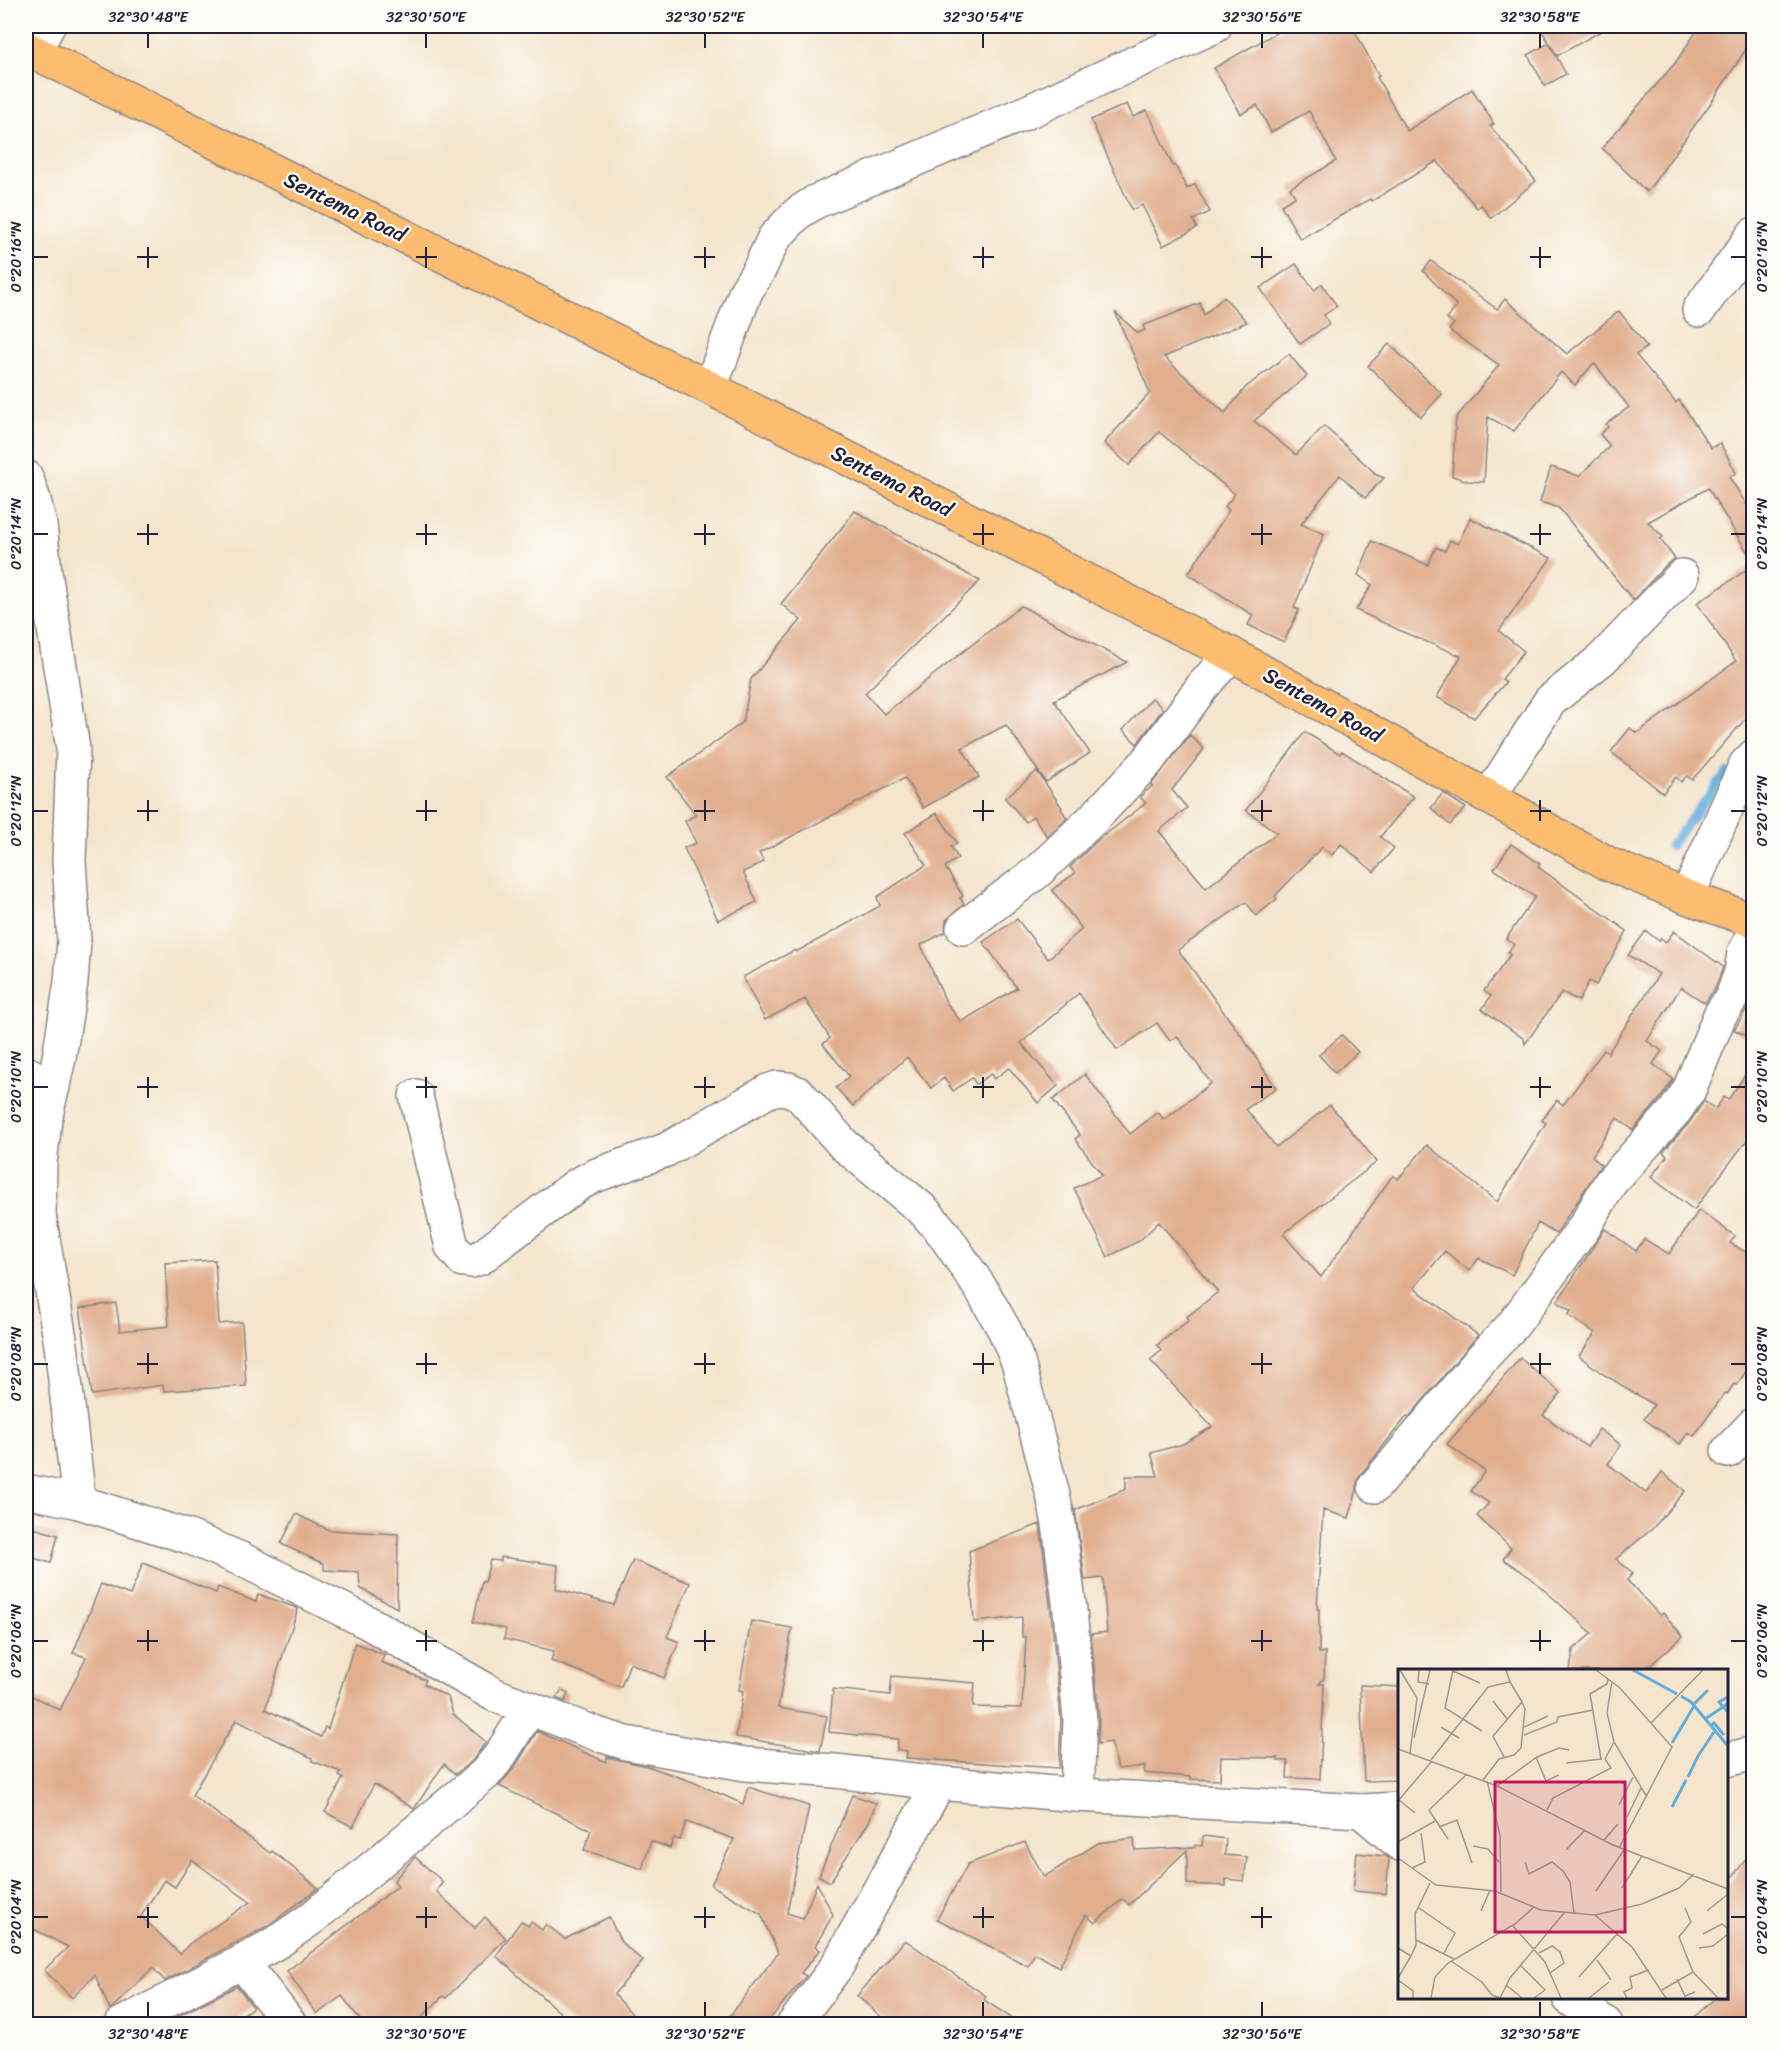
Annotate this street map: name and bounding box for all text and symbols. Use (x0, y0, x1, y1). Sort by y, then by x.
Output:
text: 32°30'48"E (108, 4, 189, 30)
text: 32°30'50"E (386, 4, 468, 30)
text: 32°30'52"E (666, 4, 746, 30)
text: 32°30'54"E (943, 4, 1025, 30)
text: 32°30'56"E (1223, 4, 1303, 30)
text: 32°30'58"E (1500, 4, 1581, 30)
street label: Sentema Road (277, 161, 415, 254)
text: 0°20'16"N (3, 221, 29, 293)
text: 0°20'16"N (1749, 221, 1775, 293)
street label: Sentema Road (824, 434, 961, 529)
text: 0°20'14"N (3, 497, 29, 570)
text: 0°20'14"N (1749, 497, 1775, 570)
street label: Sentema Road (1256, 656, 1392, 755)
text: 0°20'12"N (3, 775, 29, 847)
text: 0°20'12"N (1749, 775, 1775, 847)
text: 0°20'10"N (3, 1050, 29, 1123)
text: 0°20'10"N (1749, 1050, 1775, 1123)
text: 0°20'08"N (3, 1326, 29, 1401)
text: 0°20'08"N (1749, 1326, 1775, 1401)
text: 0°20'06"N (3, 1603, 29, 1678)
text: 0°20'06"N (1749, 1603, 1775, 1678)
inset map (1398, 1669, 1728, 1999)
text: 0°20'04"N (3, 1879, 29, 1955)
text: 0°20'04"N (1749, 1879, 1775, 1955)
text: 32°30'48"E (108, 2021, 189, 2047)
text: 32°30'50"E (386, 2021, 468, 2047)
text: 32°30'52"E (666, 2021, 746, 2047)
text: 32°30'54"E (943, 2021, 1025, 2047)
text: 32°30'56"E (1223, 2021, 1303, 2047)
text: 32°30'58"E (1500, 2021, 1581, 2047)

